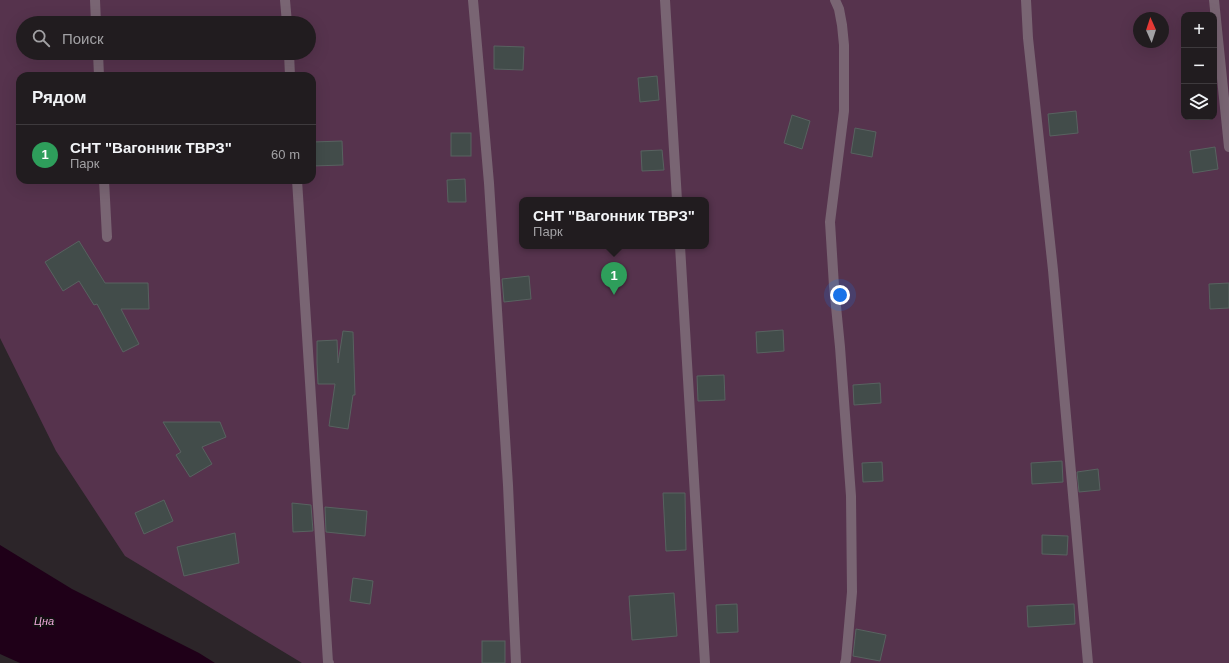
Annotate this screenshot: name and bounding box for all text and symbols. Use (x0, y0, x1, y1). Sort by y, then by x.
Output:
north arrow (1133, 12, 1169, 48)
map controls (1181, 12, 1217, 120)
button: + (1181, 12, 1217, 48)
search box (16, 16, 316, 60)
icon: search (30, 27, 52, 49)
text: Поиск (62, 30, 104, 47)
button: − (1181, 48, 1217, 84)
button: layers (1181, 84, 1217, 120)
text: Рядом (32, 88, 87, 107)
text: СНТ "Вагонник ТВРЗ" (70, 139, 232, 156)
text: 1 (41, 147, 49, 162)
text: 60 m (271, 147, 300, 162)
text: Парк (70, 156, 100, 171)
popup (519, 197, 709, 249)
text: СНТ "Вагонник ТВРЗ" (533, 207, 695, 224)
text: Парк (533, 224, 563, 239)
pin: 1 (601, 262, 627, 295)
your location (830, 285, 850, 305)
water label: Цна (34, 615, 54, 627)

